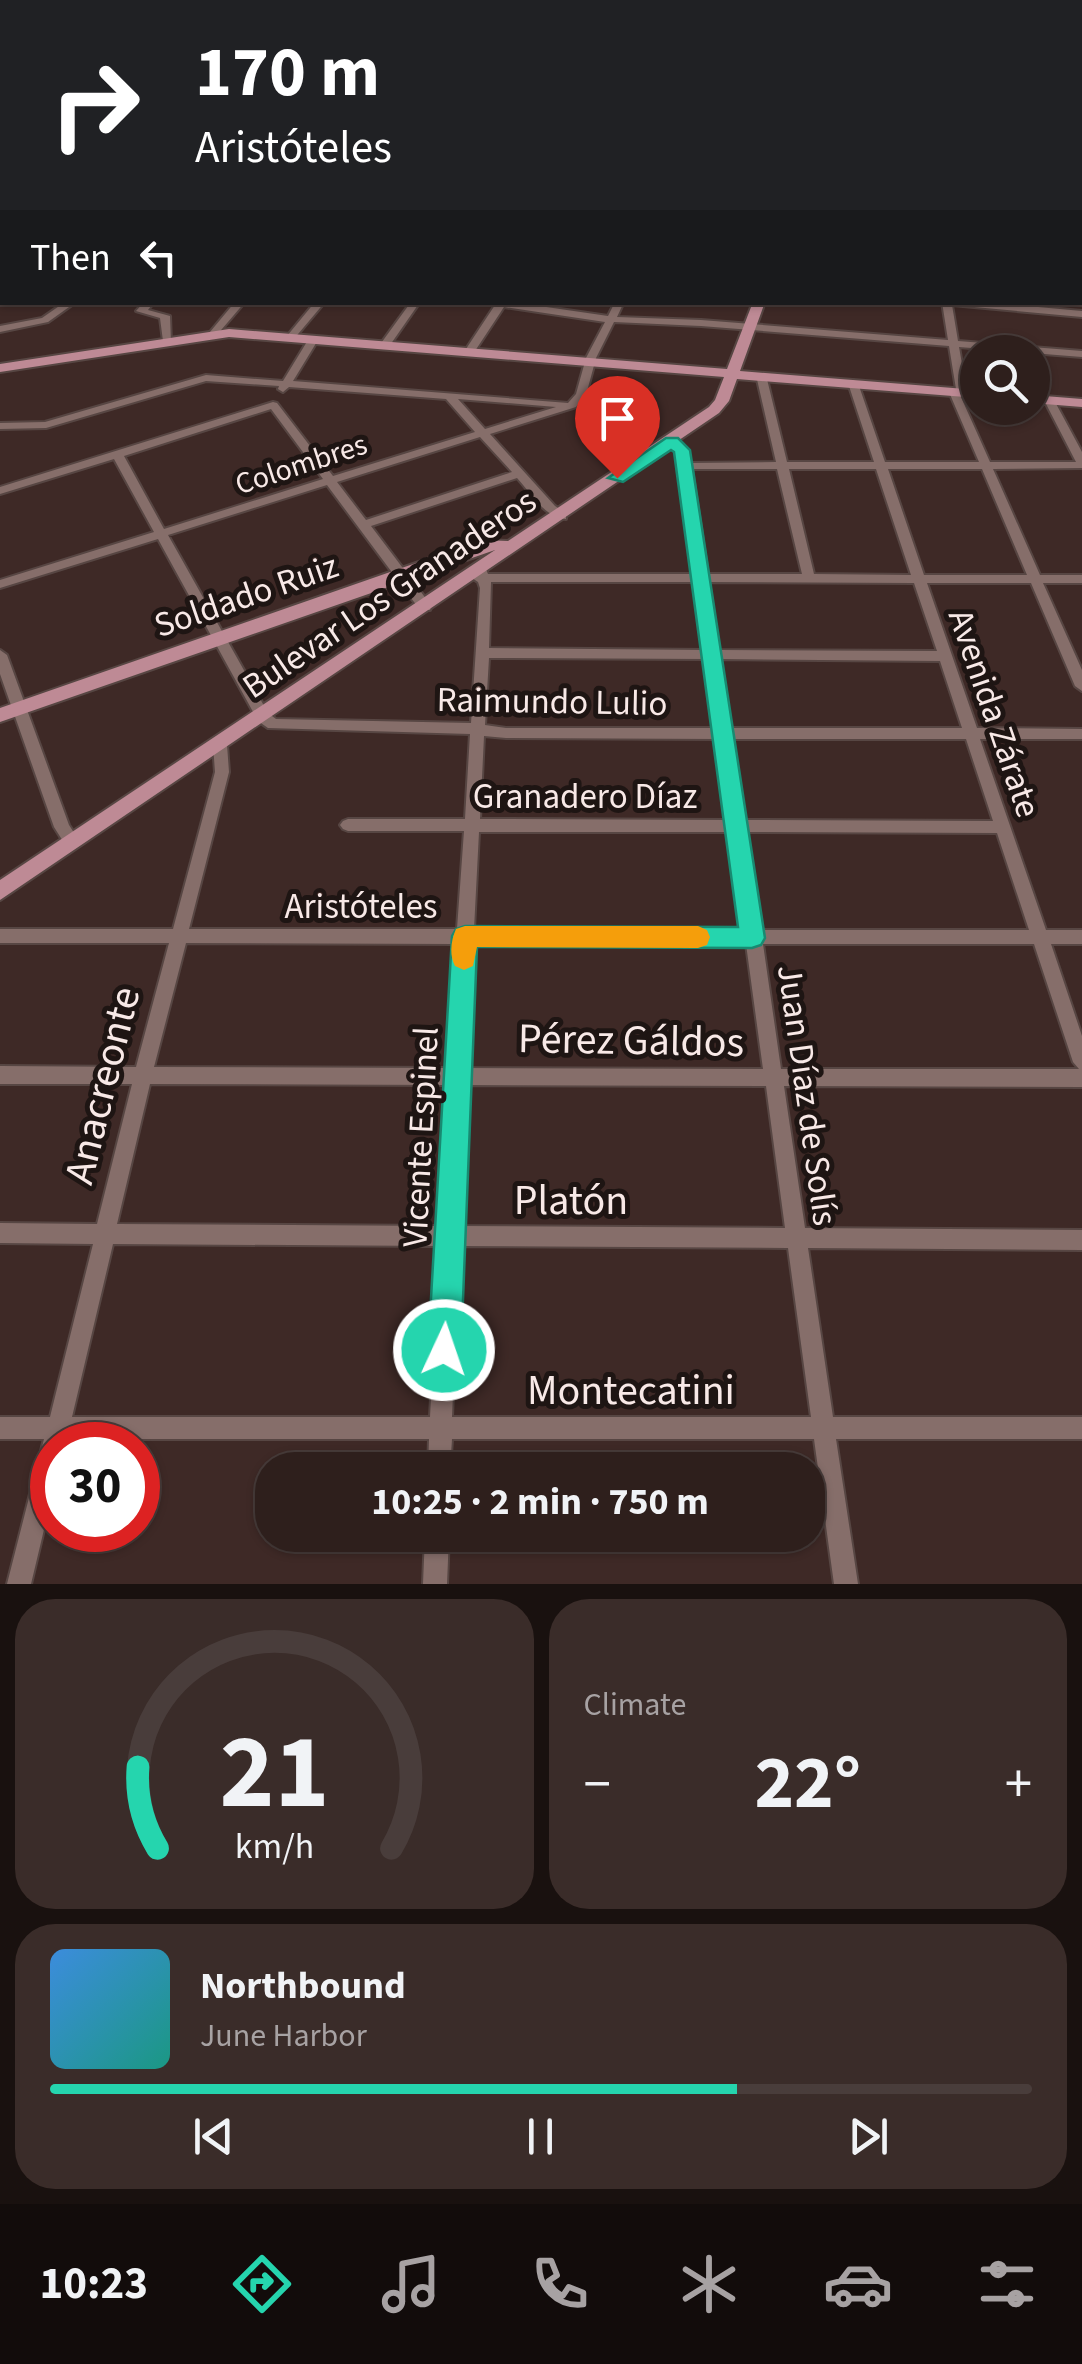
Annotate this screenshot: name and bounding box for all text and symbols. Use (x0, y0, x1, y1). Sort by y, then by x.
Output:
text: 170 m (195, 23, 380, 123)
icon: right (30, 40, 160, 170)
text: Aristóteles (195, 116, 392, 180)
icon: left (131, 230, 186, 285)
text: Then (30, 231, 111, 285)
map controls (960, 335, 1050, 425)
button: search (960, 335, 1050, 425)
pin (575, 376, 660, 479)
icon: arrive (590, 391, 645, 446)
street label: Colombres (230, 423, 373, 506)
street label: Bulevar Los Granaderos (233, 477, 547, 711)
street label: Soldado Ruiz (148, 541, 345, 651)
street label: Avenida Zárate (935, 602, 1053, 824)
street label: Raimundo Lulio (436, 675, 668, 729)
street label: Granadero Díaz (473, 772, 697, 822)
street label: Aristóteles (284, 882, 438, 932)
street label: Juan Díaz de Solís (764, 961, 850, 1229)
street label: Anacreonte (49, 981, 156, 1190)
street label: Pérez Gáldos (517, 1009, 745, 1073)
street label: Vicente Espinel (390, 1026, 452, 1249)
street label: Platón (514, 1171, 628, 1231)
position arrow (392, 1298, 496, 1402)
street label: Montecatini (527, 1361, 735, 1421)
speed limit sign: 30 (30, 1422, 160, 1552)
text: 10:25 · 2 min · 750 m (371, 1475, 709, 1529)
text: Climate (584, 1682, 686, 1728)
text: 21 (219, 1700, 329, 1848)
text: 22° (754, 1730, 861, 1837)
text: − (584, 1746, 611, 1824)
text: + (1005, 1746, 1032, 1824)
text: km/h (235, 1821, 314, 1872)
text: Northbound (200, 1959, 406, 2013)
text: June Harbor (200, 2013, 367, 2059)
icon: previous (186, 2109, 241, 2164)
icon: pause (513, 2109, 568, 2164)
icon: next (841, 2109, 896, 2164)
icon: directions (227, 2249, 297, 2319)
icon: music (376, 2249, 446, 2319)
icon: phone (525, 2249, 595, 2319)
icon: climate (674, 2249, 744, 2319)
icon: car (823, 2249, 893, 2319)
icon: filters (972, 2249, 1042, 2319)
text: 10:23 (40, 2252, 148, 2316)

